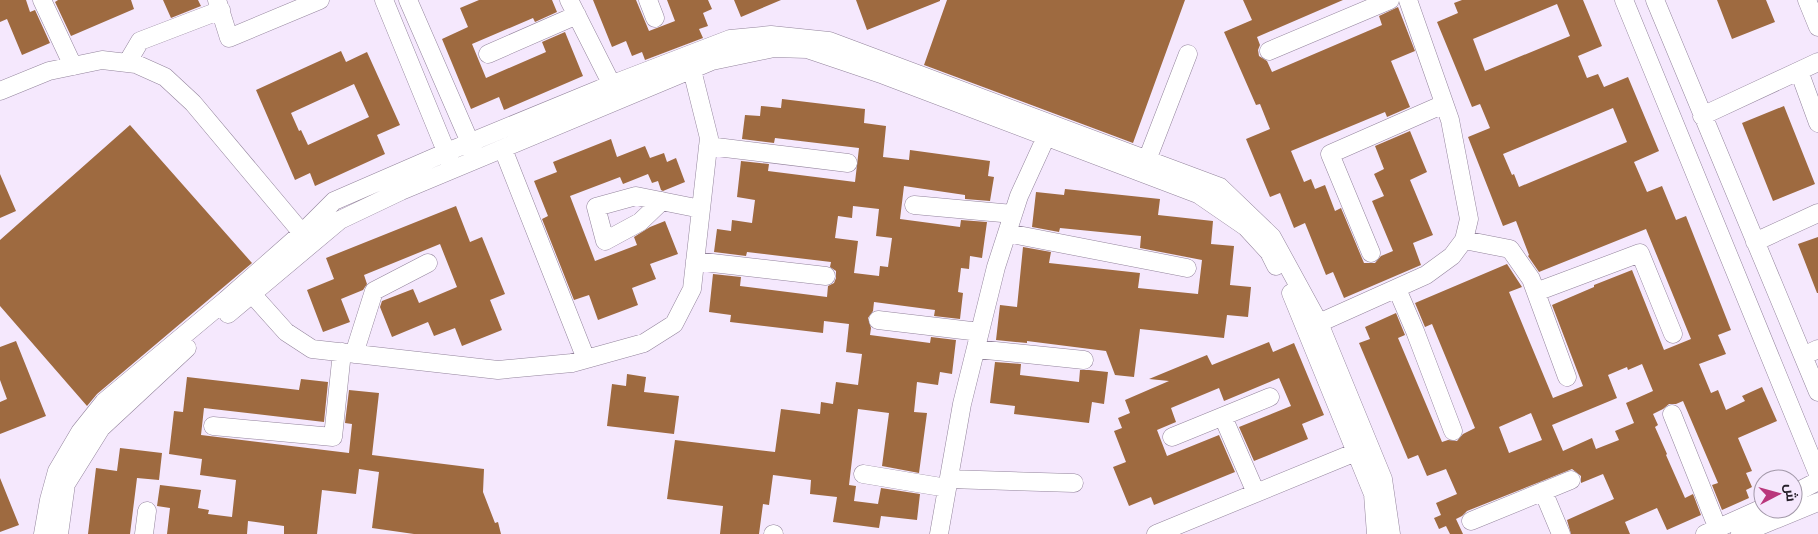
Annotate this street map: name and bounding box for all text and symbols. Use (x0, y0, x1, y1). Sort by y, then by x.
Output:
north arrow (1753, 469, 1803, 519)
text: ش (1781, 483, 1800, 503)

